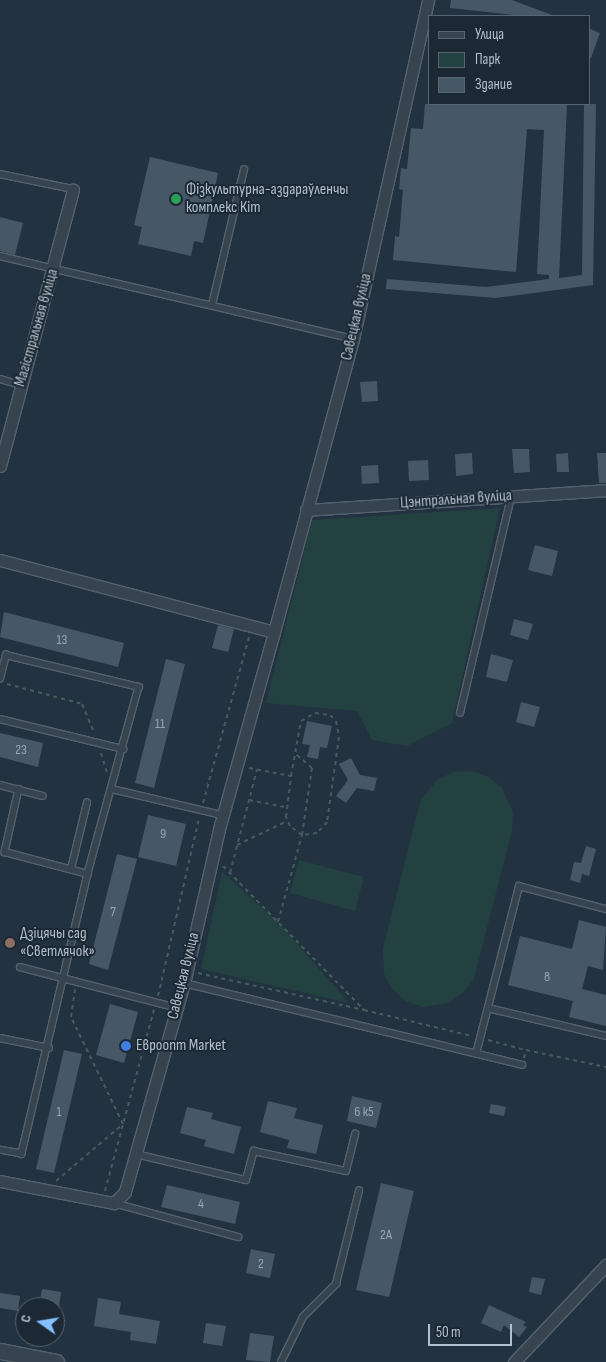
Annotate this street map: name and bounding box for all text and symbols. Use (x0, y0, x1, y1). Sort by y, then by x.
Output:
legend (428, 15, 591, 105)
text: Улица (475, 25, 504, 44)
text: Парк (475, 50, 500, 69)
text: Здание (475, 75, 512, 94)
place label: Фізкультурна-аздараўленчы комплекс Кіт (186, 180, 348, 218)
marker: Фізкультурна-аздараўленчы комплекс Кіт (170, 193, 182, 205)
street label: Магістральная вуліца (11, 267, 63, 389)
street label: Савецкая вуліца (338, 272, 376, 362)
street label: Цэнтральная вуліца (400, 487, 512, 513)
house number: 13 (57, 632, 67, 648)
house number: 11 (155, 716, 165, 732)
house number: 23 (15, 742, 27, 758)
house number: 9 (160, 826, 166, 842)
house number: 7 (110, 904, 116, 920)
place label: Дзіцячы сад «Светлячок» (20, 924, 95, 962)
street label: Савецкая вуліца (164, 931, 204, 1021)
marker: Дзіцячы сад «Светлячок» (4, 937, 16, 949)
house number: 8 (544, 969, 550, 985)
place label: Евроопт Market (136, 1036, 226, 1056)
marker: Евроопт Market (120, 1040, 132, 1052)
house number: 1 (57, 1104, 61, 1120)
house number: 6 к5 (354, 1104, 374, 1120)
house number: 4 (198, 1196, 204, 1212)
house number: 2А (380, 1227, 392, 1243)
house number: 2 (258, 1256, 264, 1272)
north arrow (15, 1297, 65, 1347)
text: С (17, 1313, 35, 1324)
scale bar (431, 1314, 515, 1346)
text: 50 m (436, 1323, 461, 1342)

